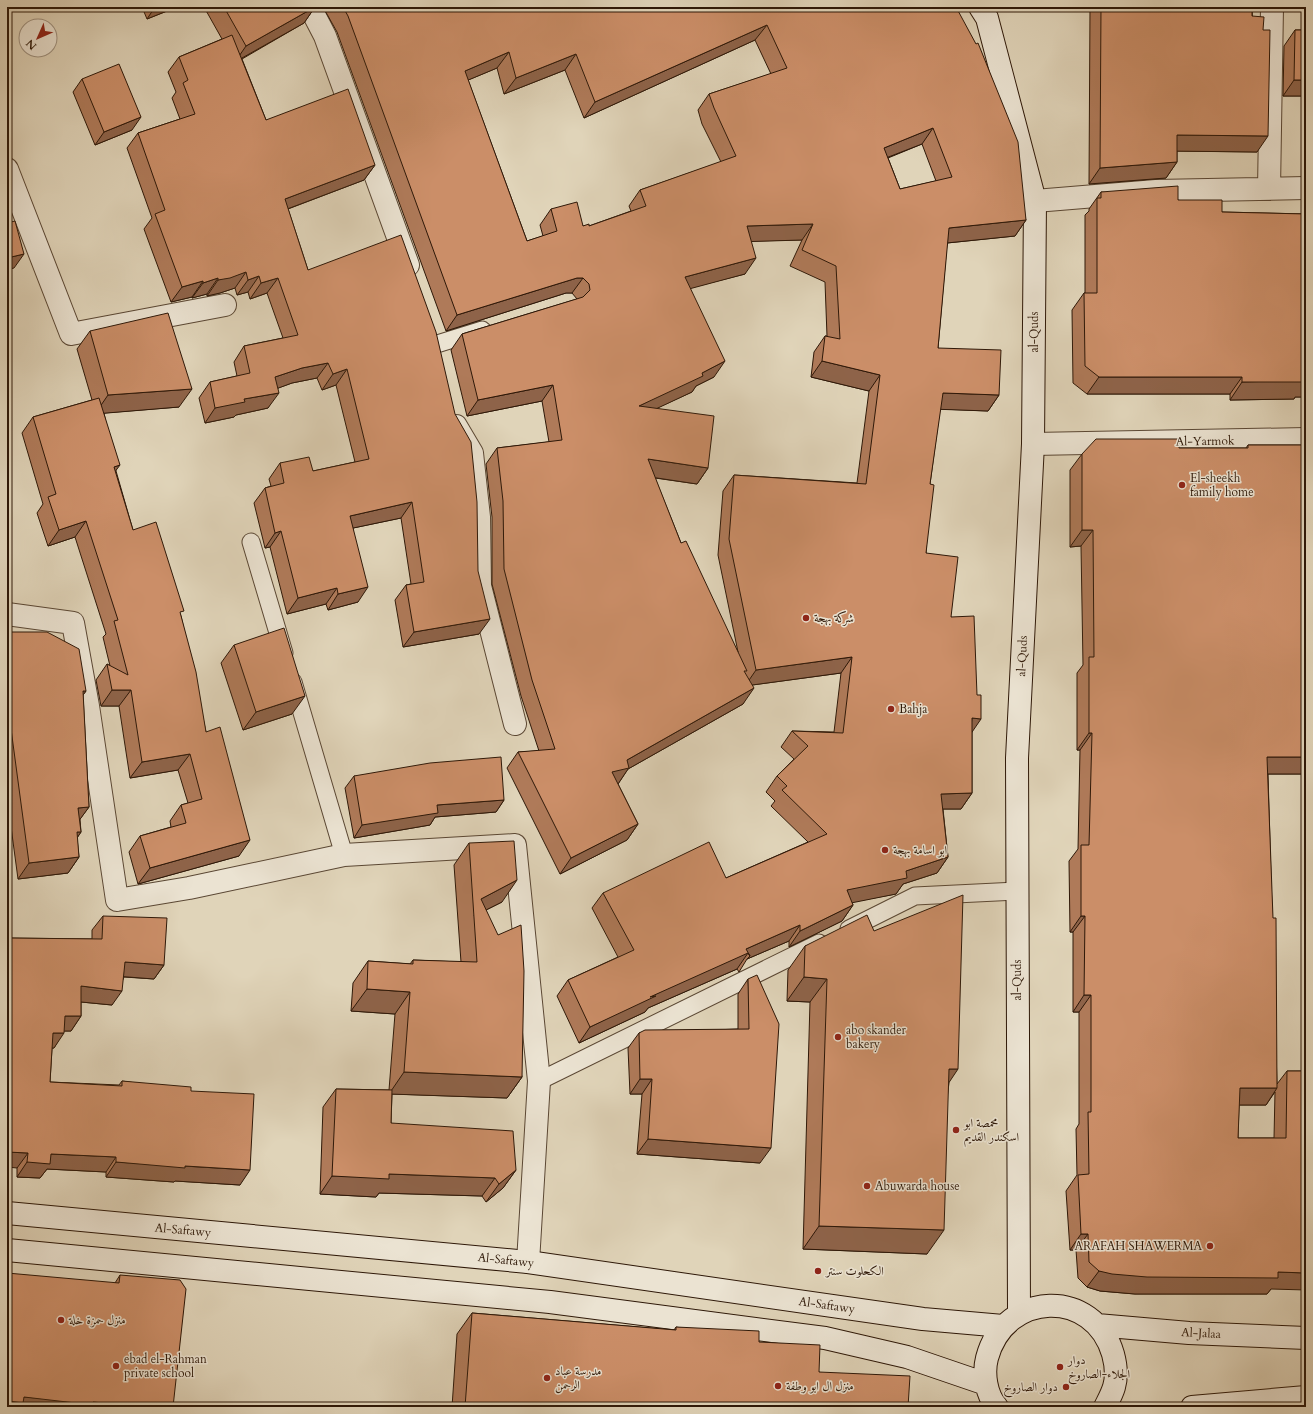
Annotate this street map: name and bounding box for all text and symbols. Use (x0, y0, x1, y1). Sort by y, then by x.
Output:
north arrow (18, 18, 58, 58)
text: N (22, 36, 40, 53)
street label: al-Quds (1026, 312, 1042, 352)
street label: Al-Yarmok (1176, 432, 1235, 450)
place label: El-sheekh family home (1190, 470, 1254, 500)
marker: El-sheekh family home (1177, 480, 1187, 490)
place label: شركة بهجة (814, 610, 854, 626)
marker: شركة بهجة (801, 613, 811, 623)
street label: al-Quds (1013, 635, 1031, 677)
place label: Bahja (899, 701, 928, 717)
marker: Bahja (886, 704, 896, 714)
place label: ابو اسامة بهجة (893, 842, 948, 858)
marker: ابو اسامة بهجة (880, 845, 890, 855)
street label: al-Quds (1009, 960, 1025, 1000)
place label: abo skander bakery (846, 1022, 907, 1052)
marker: abo skander bakery (833, 1032, 843, 1042)
place label: محمصة ابو اسكندر القديم (963, 1115, 1019, 1148)
marker: محمصة ابو اسكندر القديم (951, 1125, 961, 1135)
place label: Abuwarda house (875, 1178, 960, 1194)
marker: Abuwarda house (862, 1181, 872, 1191)
street label: Al-Saftawy (154, 1220, 213, 1240)
place label: ARAFAH SHAWERMA (1075, 1238, 1202, 1254)
marker: ARAFAH SHAWERMA (1205, 1241, 1215, 1251)
street label: Al-Saftawy (477, 1249, 536, 1271)
place label: الكحلوت سنتر (824, 1263, 884, 1279)
marker: الكحلوت سنتر (813, 1266, 823, 1276)
street label: Al-Saftawy (798, 1293, 857, 1317)
place label: منزل حمزة خلة (68, 1312, 126, 1328)
marker: منزل حمزة خلة (56, 1315, 66, 1325)
street label: Al-Jalaa (1181, 1324, 1222, 1342)
place label: ebad el-Rahman private school (124, 1351, 207, 1381)
place label: دوار الجلاء-الصاروخ (1067, 1352, 1130, 1385)
marker: ebad el-Rahman private school (111, 1361, 121, 1371)
marker: دوار الجلاء-الصاروخ (1055, 1362, 1065, 1372)
place label: مدرسة عباد الرحمن (555, 1363, 602, 1394)
marker: مدرسة عباد الرحمن (542, 1373, 552, 1383)
place label: منزل ال ابو وطفة (786, 1378, 854, 1394)
place label: دوار الصاروخ (1004, 1379, 1058, 1398)
marker: منزل ال ابو وطفة (773, 1381, 783, 1391)
marker: دوار الصاروخ (1061, 1382, 1071, 1392)

